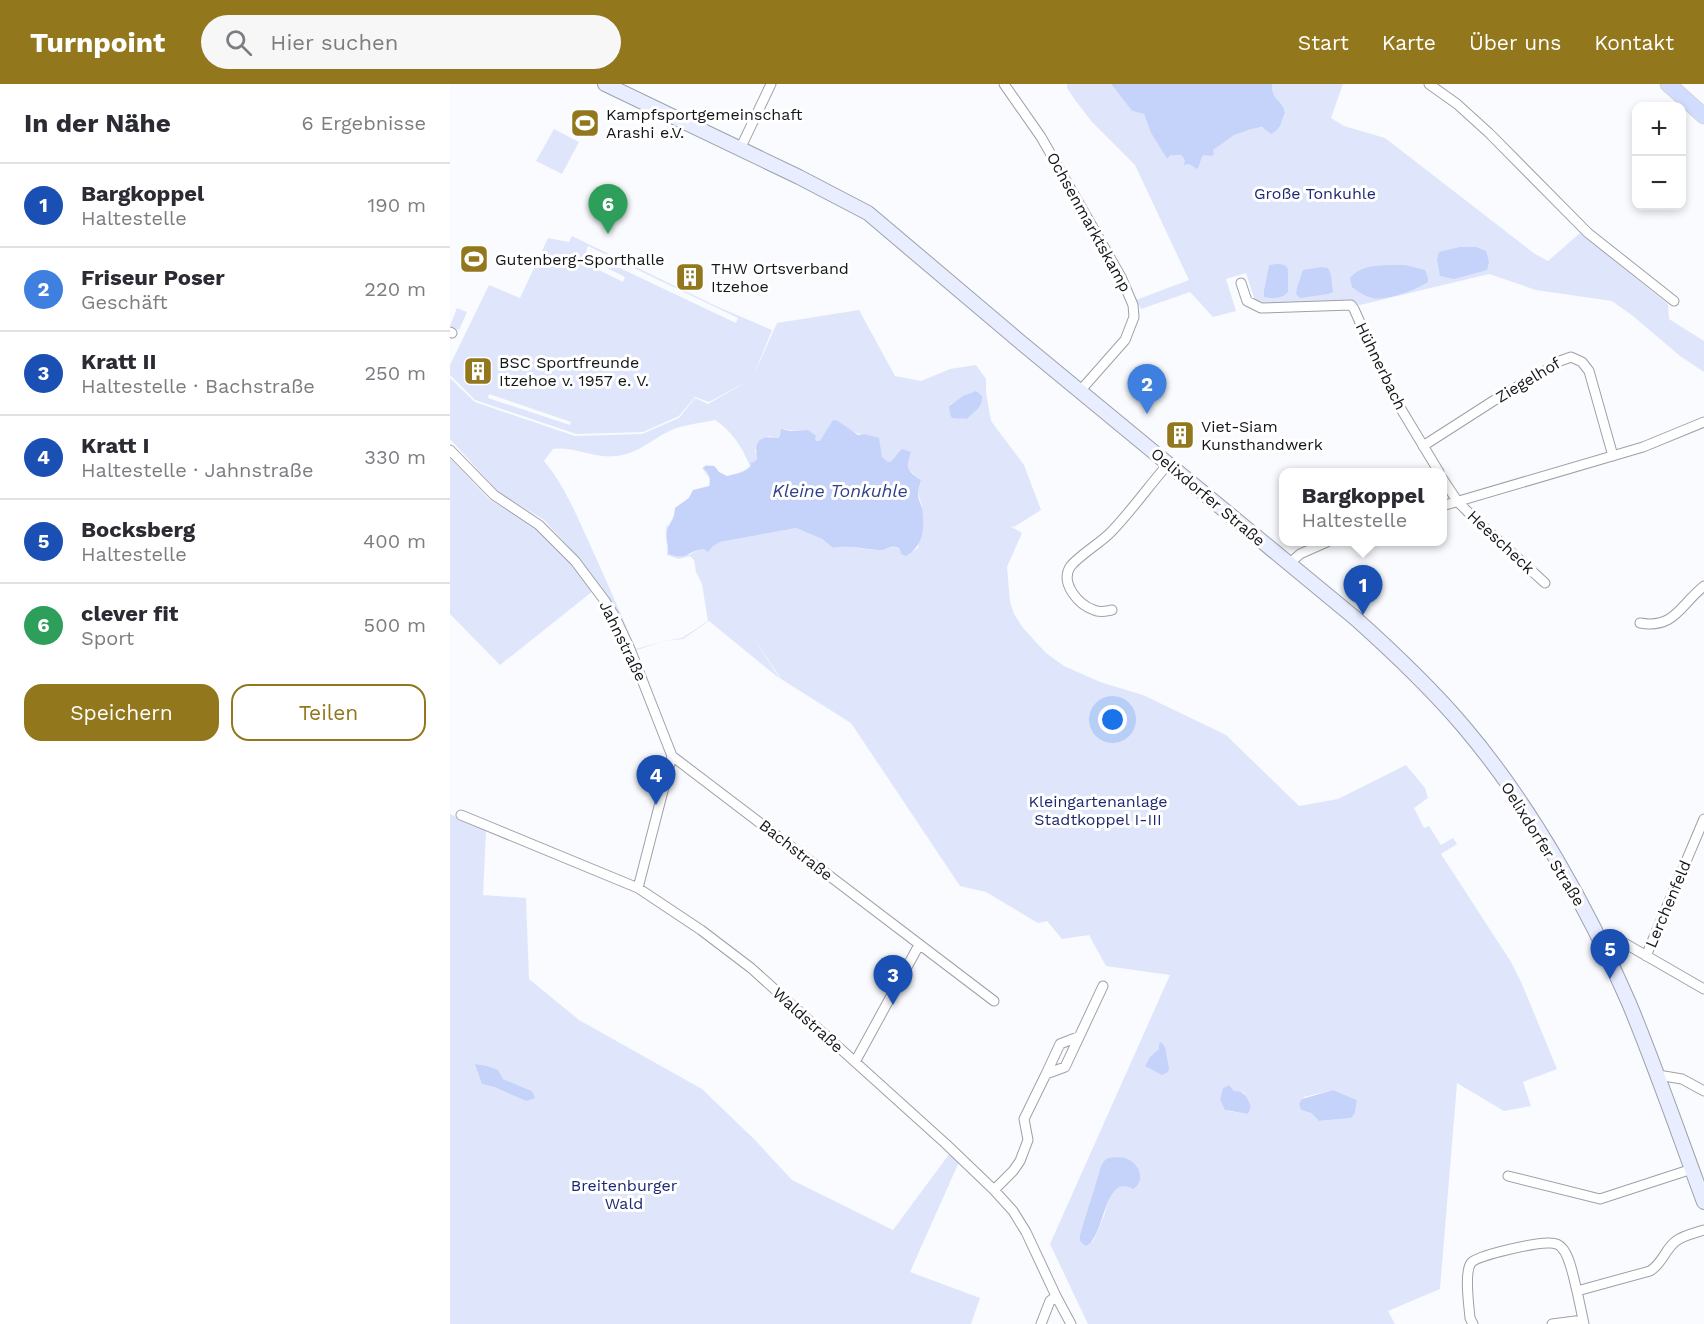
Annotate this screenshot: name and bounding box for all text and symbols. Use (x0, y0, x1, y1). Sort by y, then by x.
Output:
search box (201, 15, 621, 69)
text: Turnpoint (30, 26, 165, 59)
icon: search (222, 26, 255, 59)
text: Hier suchen (270, 30, 398, 55)
text: Start (1298, 30, 1349, 55)
text: Karte (1382, 30, 1436, 55)
text: Über uns (1469, 30, 1561, 55)
text: Kontakt (1594, 30, 1674, 55)
map controls (1632, 102, 1686, 210)
button: + (1632, 102, 1686, 156)
place label: Kampfsportgemeinschaft Arashi e.V. (606, 105, 803, 142)
sports icon: Kampfsportgemeinschaft Arashi e.V. (569, 107, 601, 139)
text: In der Nähe (24, 108, 171, 138)
text: 6 Ergebnisse (302, 111, 426, 135)
street label: Ochsenmarktskamp (1043, 149, 1135, 295)
button: − (1632, 156, 1686, 210)
text: Bargkoppel (81, 181, 204, 206)
pin: 6 (588, 184, 628, 234)
park label: Große Tonkuhle (1254, 184, 1376, 203)
text: 1 (39, 193, 48, 217)
text: 190 m (368, 193, 426, 217)
text: Haltestelle (81, 206, 187, 230)
sports icon: Gutenberg-Sporthalle (458, 243, 490, 275)
place label: Gutenberg-Sporthalle (495, 250, 665, 269)
place label: THW Ortsverband Itzehoe (711, 259, 849, 296)
building icon: THW Ortsverband Itzehoe (674, 261, 706, 293)
text: Friseur Poser (81, 265, 225, 290)
text: 2 (38, 277, 49, 301)
text: 220 m (364, 277, 426, 301)
text: Geschäft (81, 290, 168, 314)
street label: Hühnerbach (1352, 319, 1410, 413)
text: Kratt II (81, 349, 157, 374)
place label: BSC Sportfreunde Itzehoe v. 1957 e. V. (499, 353, 649, 390)
street label: Ziegelhof (1492, 353, 1564, 407)
building icon: BSC Sportfreunde Itzehoe v. 1957 e. V. (462, 355, 494, 387)
text: 3 (38, 361, 49, 385)
text: 250 m (364, 361, 426, 385)
pin: 2 (1128, 364, 1166, 414)
text: Haltestelle · Bachstraße (81, 374, 315, 398)
place label: Viet-Siam Kunsthandwerk (1201, 417, 1323, 454)
building icon: Viet-Siam Kunsthandwerk (1164, 419, 1196, 451)
text: Kratt I (81, 433, 150, 458)
street label: Oelixdorfer Straße (1147, 444, 1269, 550)
text: 4 (37, 445, 50, 469)
text: 330 m (364, 445, 426, 469)
text: Haltestelle · Jahnstraße (81, 458, 313, 482)
popup (1279, 468, 1447, 546)
water label: Kleine Tonkuhle (772, 480, 908, 501)
text: Bargkoppel (1301, 483, 1425, 508)
street label: Heescheck (1464, 506, 1538, 578)
text: Haltestelle (1301, 508, 1407, 532)
text: Bocksberg (81, 517, 195, 542)
text: 5 (38, 529, 49, 553)
text: 400 m (363, 529, 426, 553)
text: Haltestelle (81, 542, 187, 566)
pin: 1 (1344, 566, 1382, 615)
street label: Jahnstraße (595, 598, 651, 684)
text: clever fit (81, 601, 178, 626)
text: 6 (37, 613, 50, 637)
text: 500 m (364, 613, 426, 637)
text: Sport (81, 626, 134, 650)
button: Speichern (24, 684, 219, 741)
button: Teilen (231, 684, 426, 741)
your location (1098, 705, 1127, 734)
pin: 4 (636, 756, 676, 805)
street label: Oelixdorfer Straße (1497, 778, 1589, 910)
park label: Kleingartenanlage Stadtkoppel I-III (1029, 792, 1167, 829)
street label: Bachstraße (755, 815, 837, 885)
street label: Lerchenfeld (1641, 858, 1695, 950)
pin: 5 (1590, 930, 1630, 979)
pin: 3 (874, 956, 912, 1005)
street label: Waldstraße (769, 983, 847, 1057)
park label: Breitenburger Wald (571, 1176, 678, 1213)

